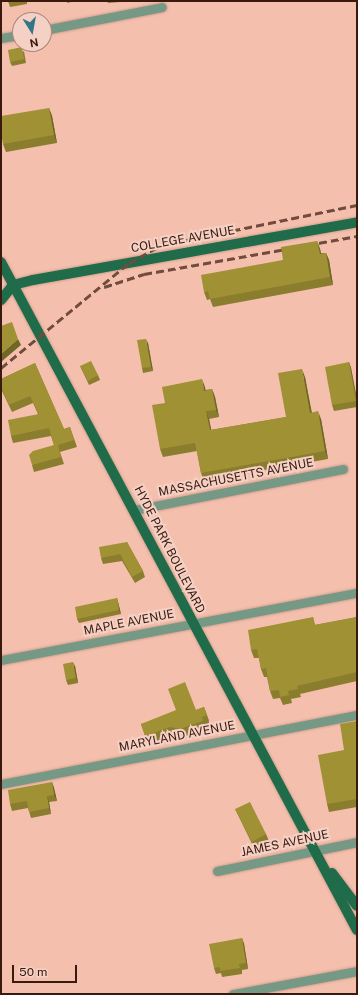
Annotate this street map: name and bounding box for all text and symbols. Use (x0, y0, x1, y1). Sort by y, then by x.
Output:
north arrow (12, 12, 52, 52)
text: N (29, 36, 39, 50)
street label: COLLEGE AVENUE (130, 224, 236, 256)
street label: MASSACHUSETTS AVENUE (157, 456, 315, 500)
street label: HYDE PARK BOULEVARD (131, 484, 207, 616)
street label: MAPLE AVENUE (83, 607, 175, 639)
street label: MARYLAND AVENUE (118, 719, 236, 755)
street label: JAMES AVENUE (240, 828, 330, 860)
scale bar (14, 957, 79, 983)
text: 50 m (19, 965, 47, 979)

